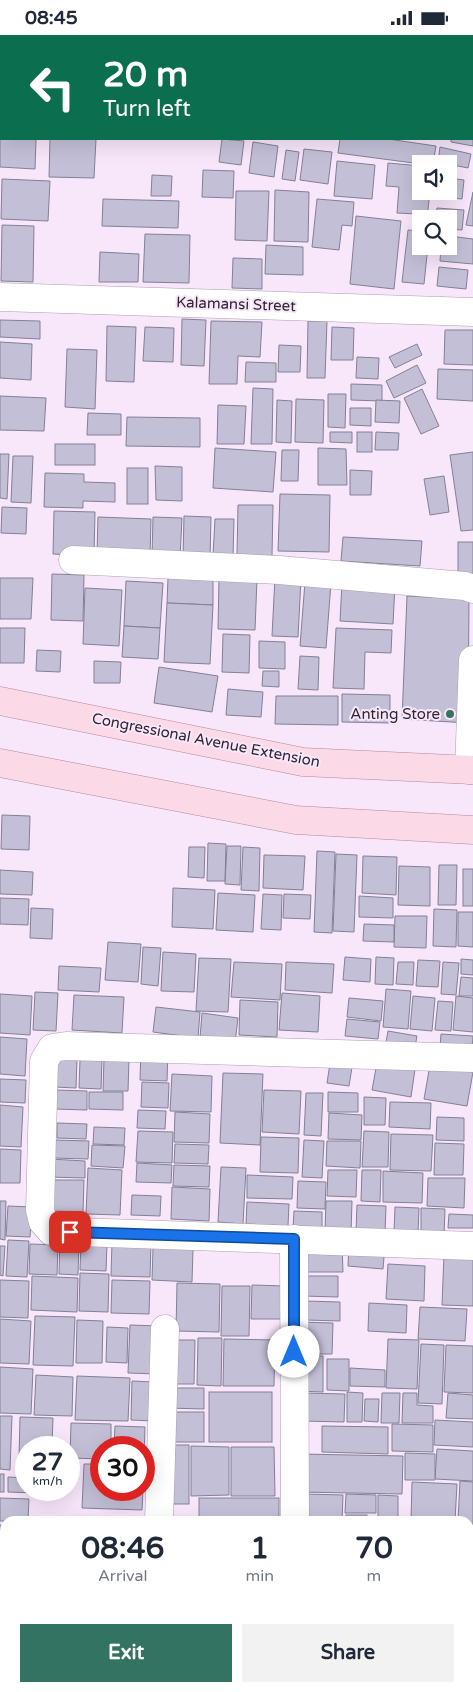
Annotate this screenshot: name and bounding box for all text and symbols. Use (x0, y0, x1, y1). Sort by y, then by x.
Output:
text: 08:45 (25, 7, 78, 29)
text: 20 m (103, 54, 188, 96)
icon: left (20, 55, 85, 120)
text: Turn left (103, 96, 191, 122)
map controls (412, 155, 457, 255)
button: sound (412, 155, 457, 200)
button: search (412, 210, 457, 255)
street label: Kalamansi Street (176, 293, 296, 315)
place label: Anting Store (350, 705, 440, 723)
marker: Anting Store (444, 708, 456, 720)
street label: Congressional Avenue Extension (90, 709, 322, 771)
pin (49, 1211, 91, 1253)
icon: arrive (56, 1218, 84, 1246)
position arrow (267, 1325, 319, 1377)
speed limit sign: 30 (90, 1436, 155, 1501)
text: 27 (32, 1447, 63, 1477)
text: km/h (32, 1474, 63, 1488)
text: 08:46 (81, 1530, 164, 1567)
text: 1 (250, 1530, 269, 1567)
text: 70 (355, 1530, 393, 1567)
text: Arrival (98, 1566, 147, 1586)
text: min (246, 1566, 274, 1586)
text: m (367, 1566, 381, 1586)
button: Exit (20, 1624, 232, 1682)
button: Share (242, 1624, 454, 1682)

